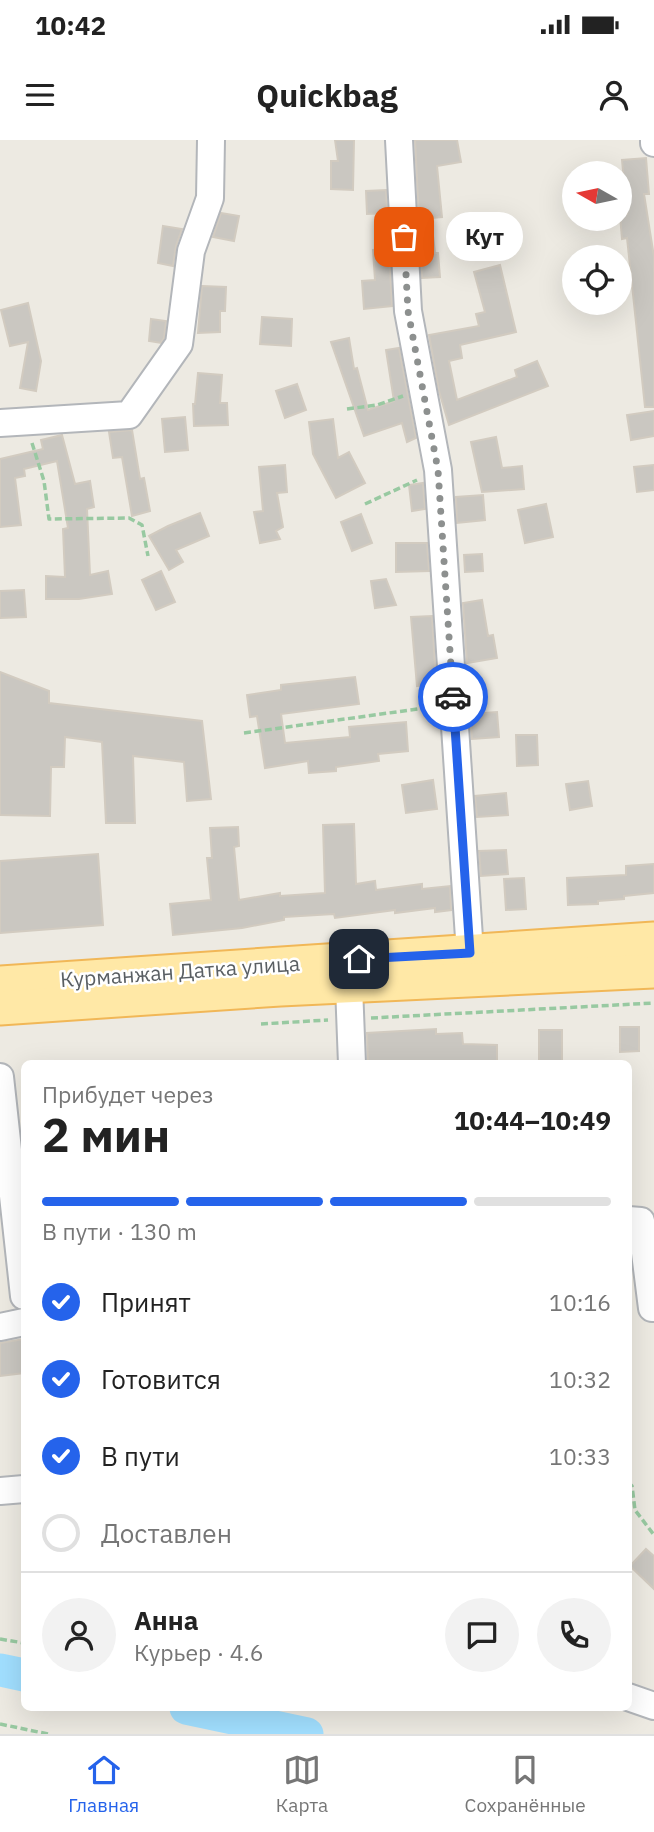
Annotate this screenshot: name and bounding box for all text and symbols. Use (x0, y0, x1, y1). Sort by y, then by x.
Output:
text: 10:42 (35, 8, 106, 42)
text: Quickbag (256, 74, 398, 116)
icon: menu (21, 76, 59, 114)
icon: person (595, 76, 633, 114)
north arrow (562, 161, 632, 231)
map controls (562, 161, 632, 315)
pin (374, 207, 434, 267)
callout: Кут (446, 212, 523, 262)
icon: bag (385, 218, 423, 256)
text: Кут (465, 221, 504, 251)
button: locate (562, 245, 632, 315)
courier (418, 662, 488, 732)
icon: car (434, 678, 472, 716)
pin (329, 929, 389, 989)
icon: home (340, 940, 378, 978)
street label: Курманжан Датка улица (59, 949, 301, 993)
text: Прибудет через (42, 1079, 214, 1109)
text: 10:44–10:49 (454, 1103, 611, 1137)
text: 2 мин (42, 1105, 170, 1165)
text: В пути · 130 m (42, 1216, 197, 1246)
icon: check (42, 1283, 80, 1321)
text: Принят (101, 1285, 191, 1319)
text: 10:16 (549, 1287, 611, 1317)
icon: check (42, 1360, 80, 1398)
text: Готовится (101, 1362, 221, 1396)
text: 10:32 (549, 1364, 611, 1394)
icon: check (42, 1437, 80, 1475)
text: В пути (101, 1439, 180, 1473)
text: 10:33 (549, 1441, 611, 1471)
text: Доставлен (101, 1516, 232, 1550)
button: person (42, 1598, 116, 1672)
button: chat (445, 1598, 519, 1672)
button: phone (537, 1598, 611, 1672)
text: Анна (134, 1603, 198, 1637)
text: Курьер · 4.6 (134, 1637, 264, 1667)
tab: Главная (68, 1751, 139, 1817)
tab: Карта (276, 1751, 328, 1817)
tab: Сохранённые (465, 1751, 586, 1817)

